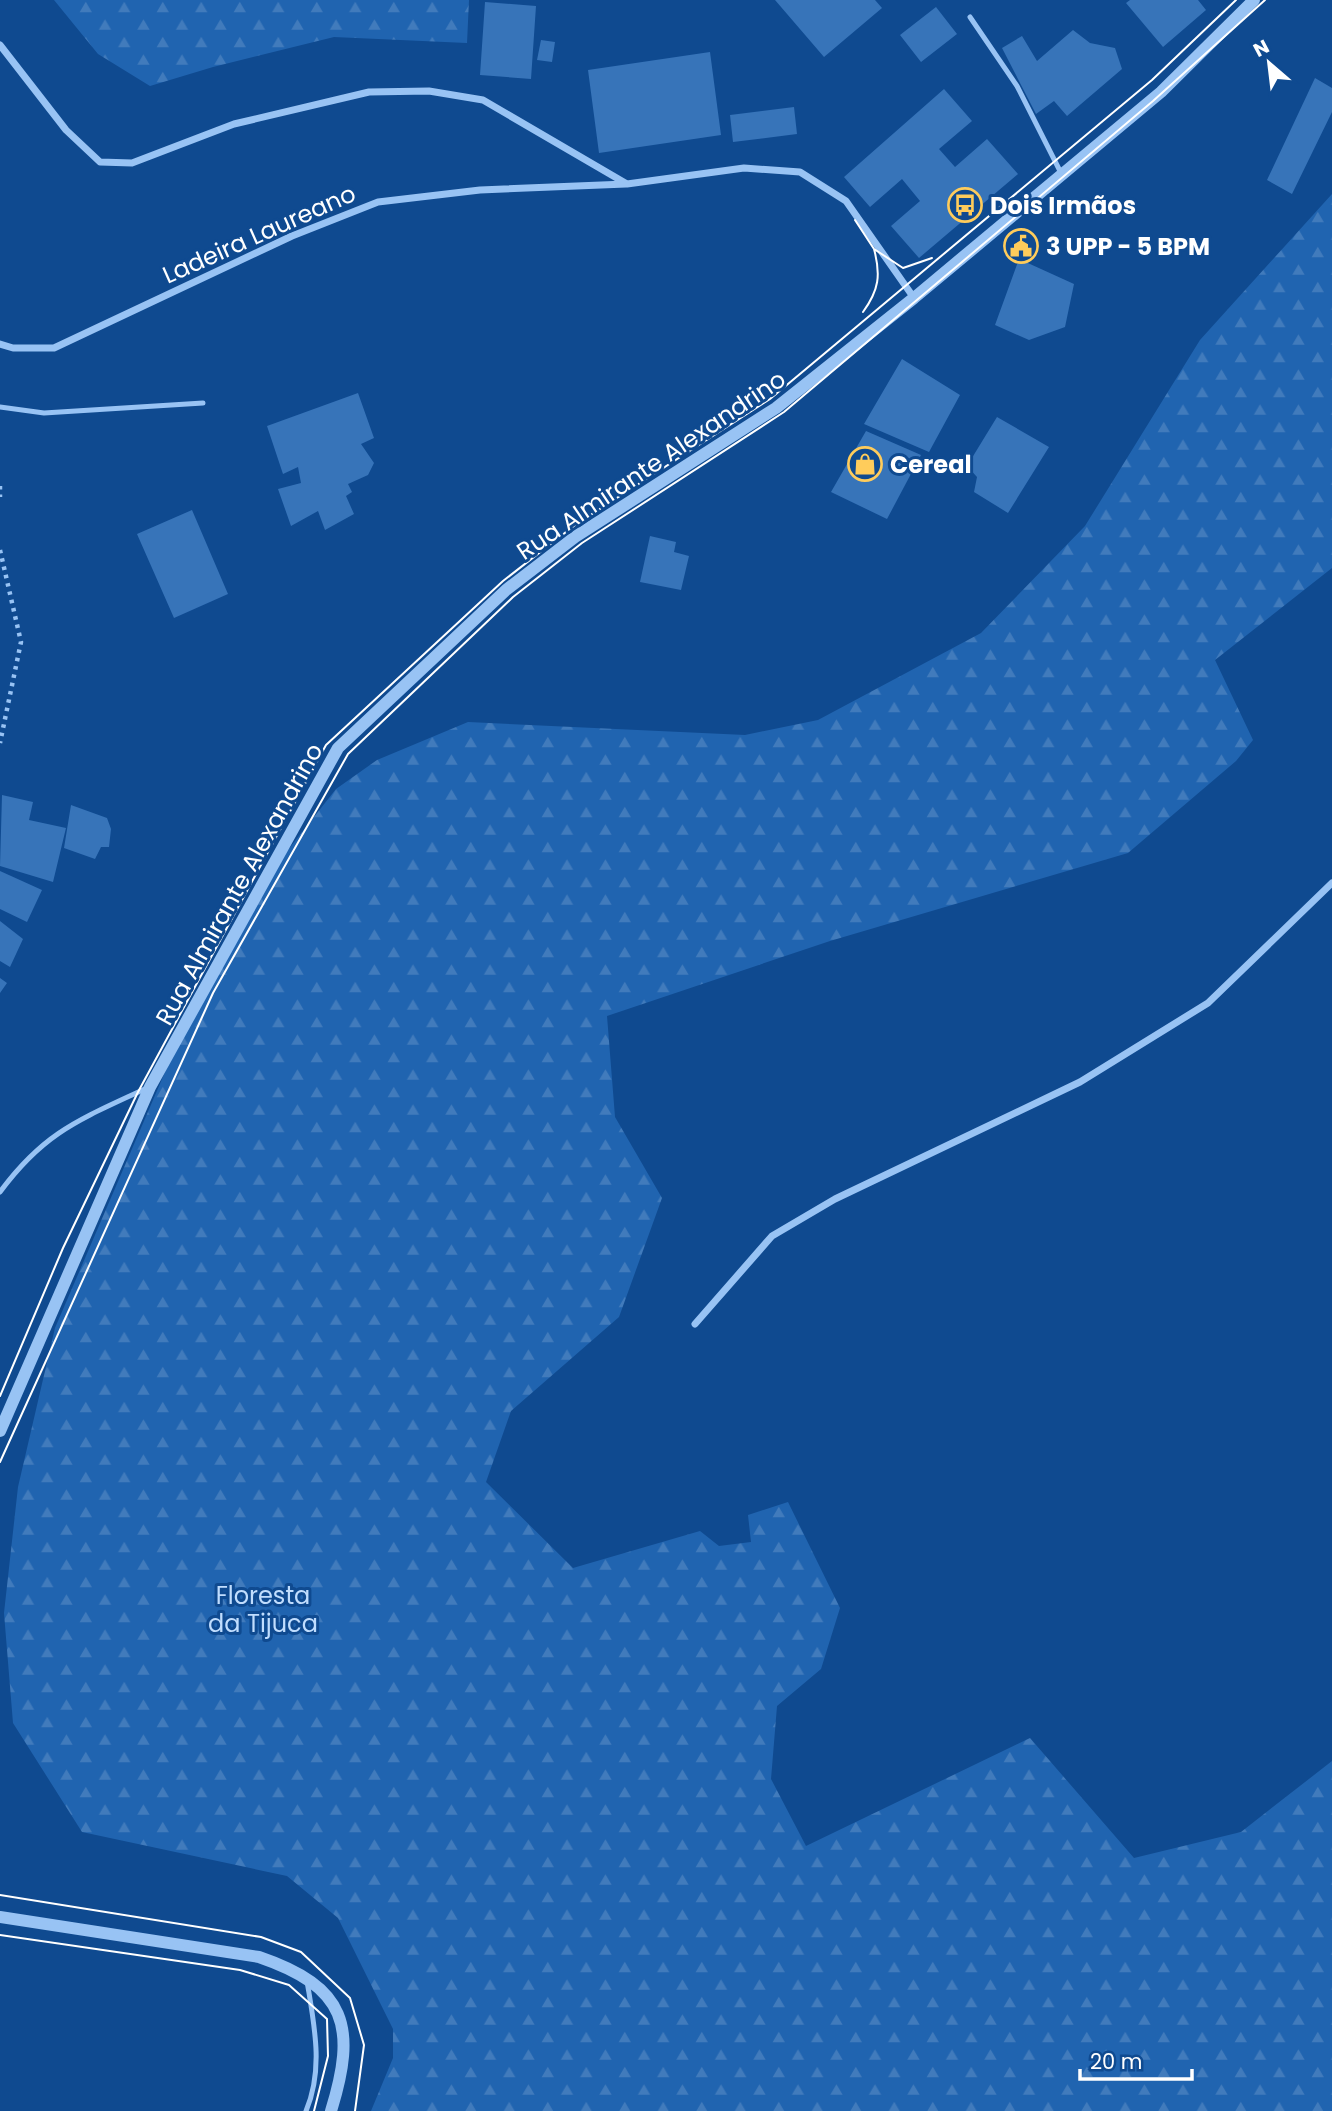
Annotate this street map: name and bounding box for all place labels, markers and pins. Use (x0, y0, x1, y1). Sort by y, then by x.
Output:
bus stop icon: Dois Irmãos (946, 186, 984, 224)
place label: Dois Irmãos (990, 189, 1136, 222)
public building icon: 3 UPP - 5 BPM (1002, 227, 1040, 265)
place label: 3 UPP - 5 BPM (1046, 230, 1210, 263)
shop icon: Cereal (846, 445, 884, 483)
place label: Cereal (890, 448, 972, 481)

